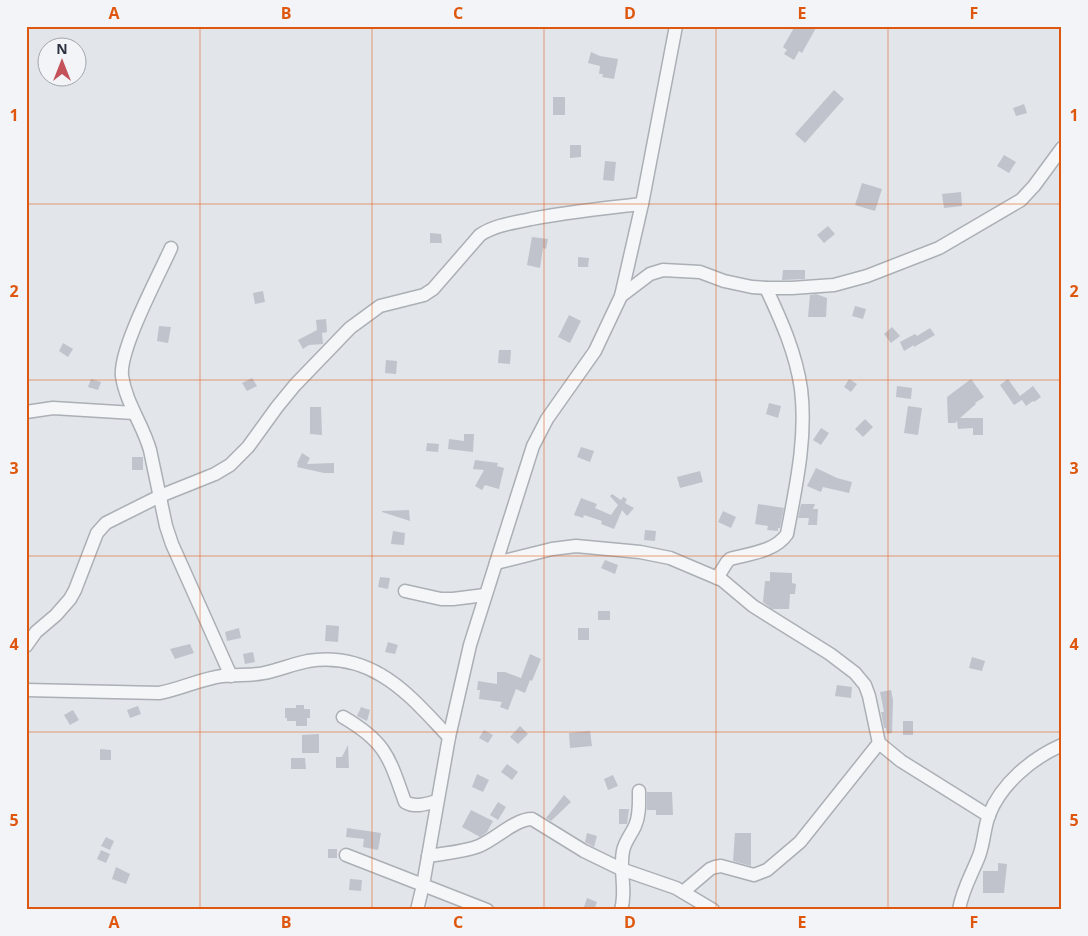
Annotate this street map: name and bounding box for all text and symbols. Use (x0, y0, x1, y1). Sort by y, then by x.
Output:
text: A (108, 2, 120, 24)
text: B (281, 2, 291, 24)
text: C (453, 2, 463, 24)
text: D (624, 2, 636, 24)
text: E (798, 2, 807, 24)
text: F (970, 2, 978, 24)
north arrow (38, 38, 88, 88)
text: N (56, 39, 68, 58)
text: 1 (9, 104, 19, 126)
text: 1 (1069, 104, 1079, 126)
text: 2 (9, 280, 19, 302)
text: 2 (1069, 280, 1079, 302)
text: 3 (9, 457, 19, 479)
text: 3 (1069, 457, 1079, 479)
text: 4 (9, 633, 19, 655)
text: 4 (1069, 633, 1079, 655)
text: 5 (9, 809, 19, 831)
text: 5 (1069, 809, 1079, 831)
text: A (108, 911, 120, 933)
text: B (281, 911, 291, 933)
text: C (453, 911, 463, 933)
text: D (624, 911, 636, 933)
text: E (798, 911, 807, 933)
text: F (970, 911, 978, 933)

